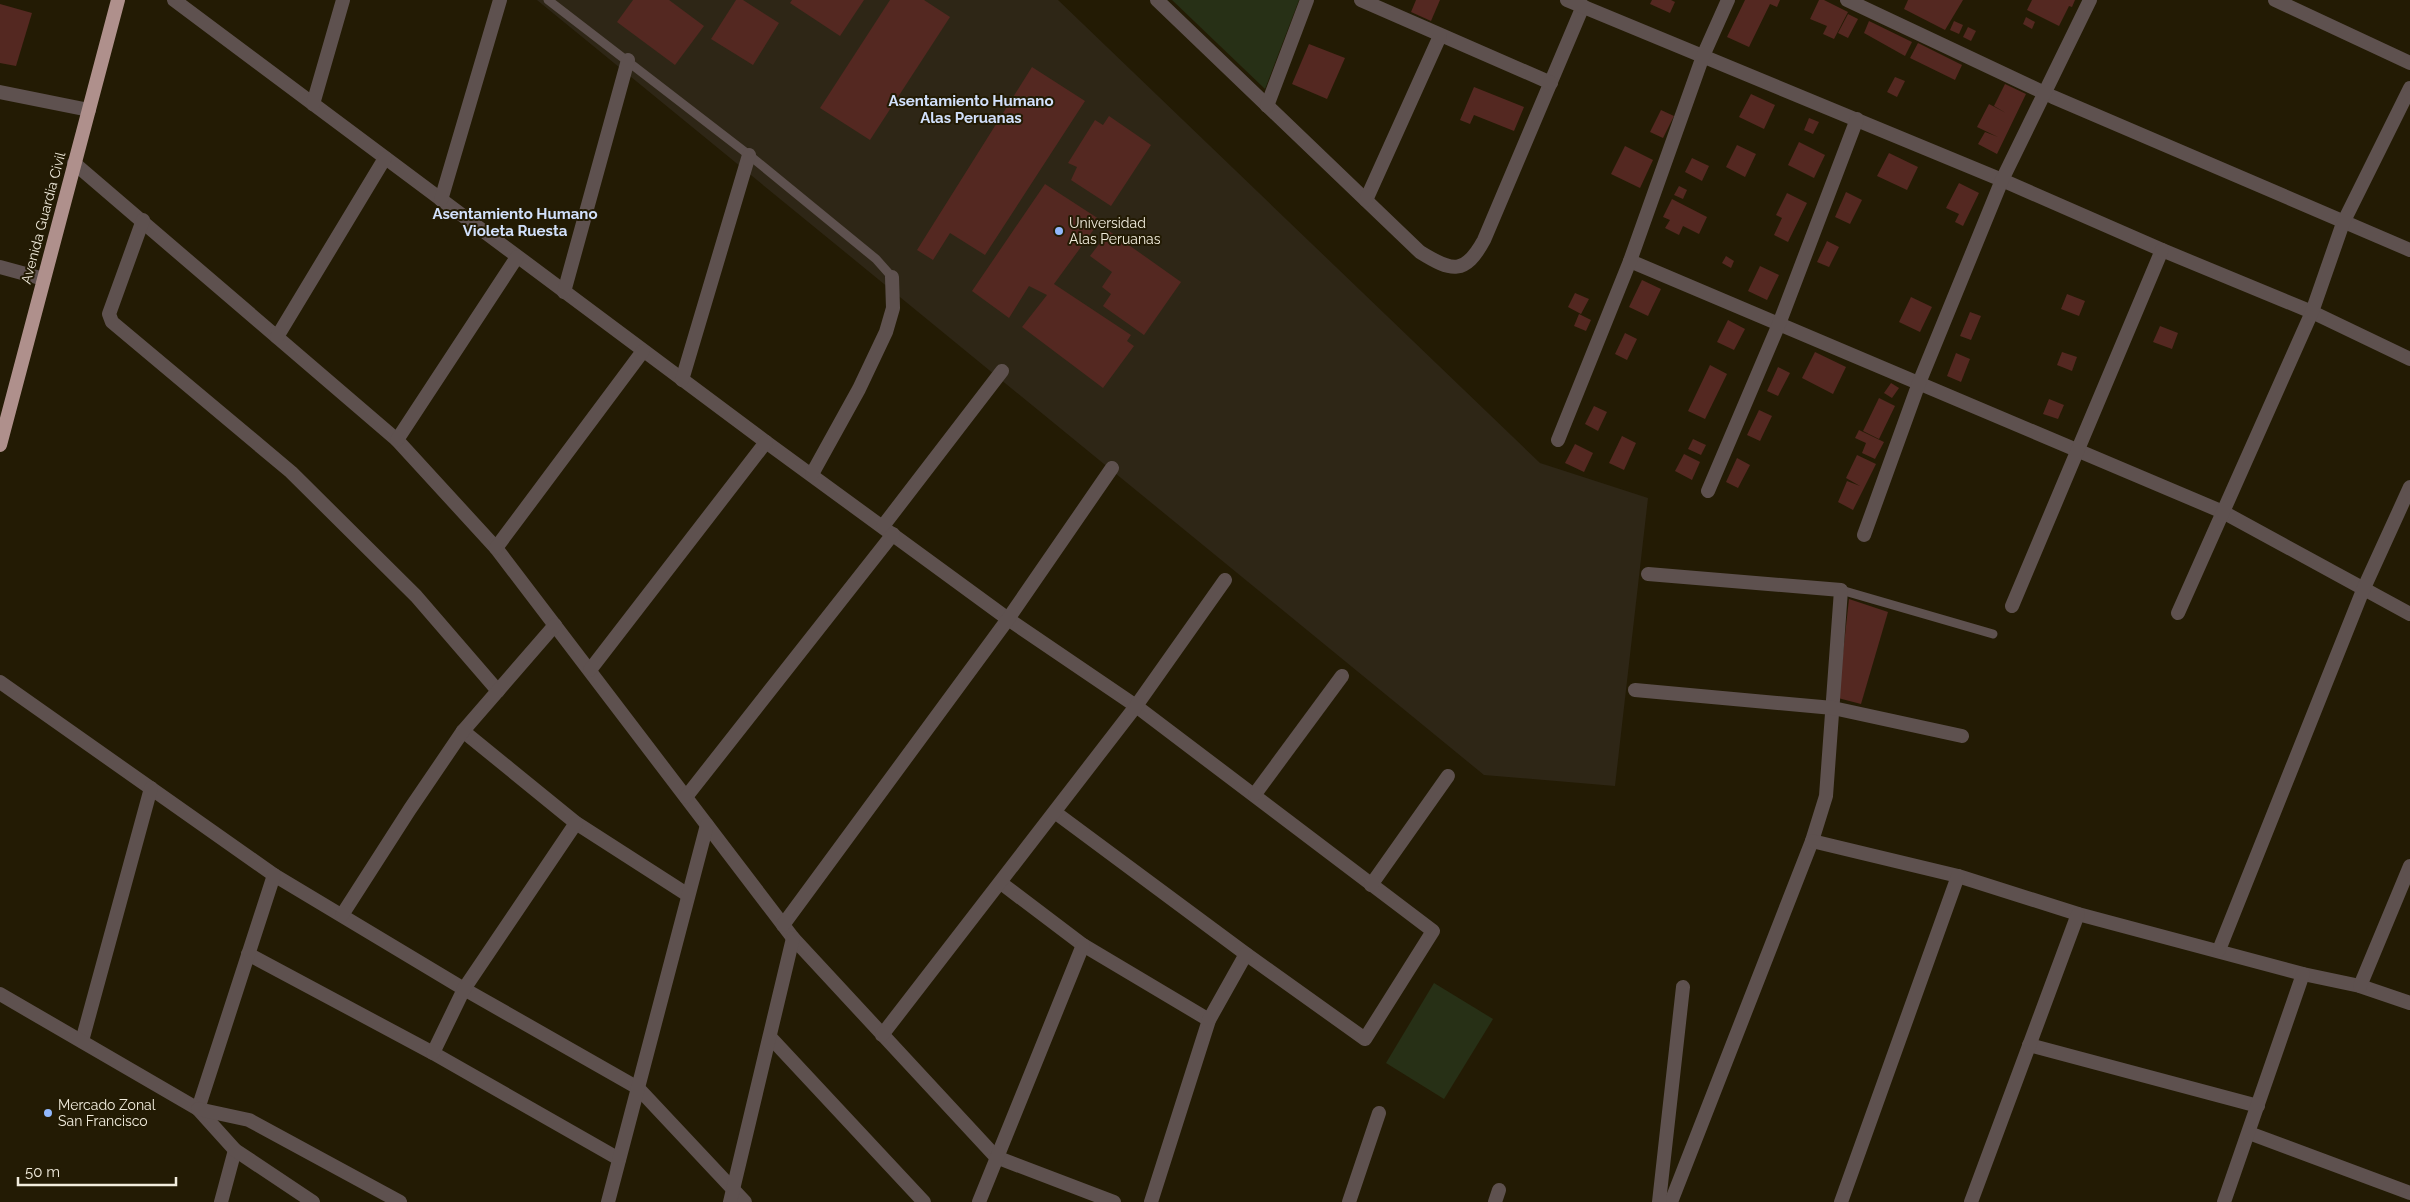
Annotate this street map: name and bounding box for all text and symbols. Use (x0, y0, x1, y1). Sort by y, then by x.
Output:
district label: Asentamiento Humano Alas Peruanas (888, 92, 1054, 127)
street label: Avenida Guardia Civil (18, 150, 68, 286)
district label: Asentamiento Humano Violeta Ruesta (432, 205, 598, 240)
place label: Universidad Alas Peruanas (1069, 215, 1161, 247)
marker: Universidad Alas Peruanas (1053, 225, 1065, 237)
place label: Mercado Zonal San Francisco (58, 1097, 156, 1129)
marker: Mercado Zonal San Francisco (42, 1107, 54, 1119)
scale bar (18, 1154, 175, 1186)
text: 50 m (25, 1163, 60, 1181)

